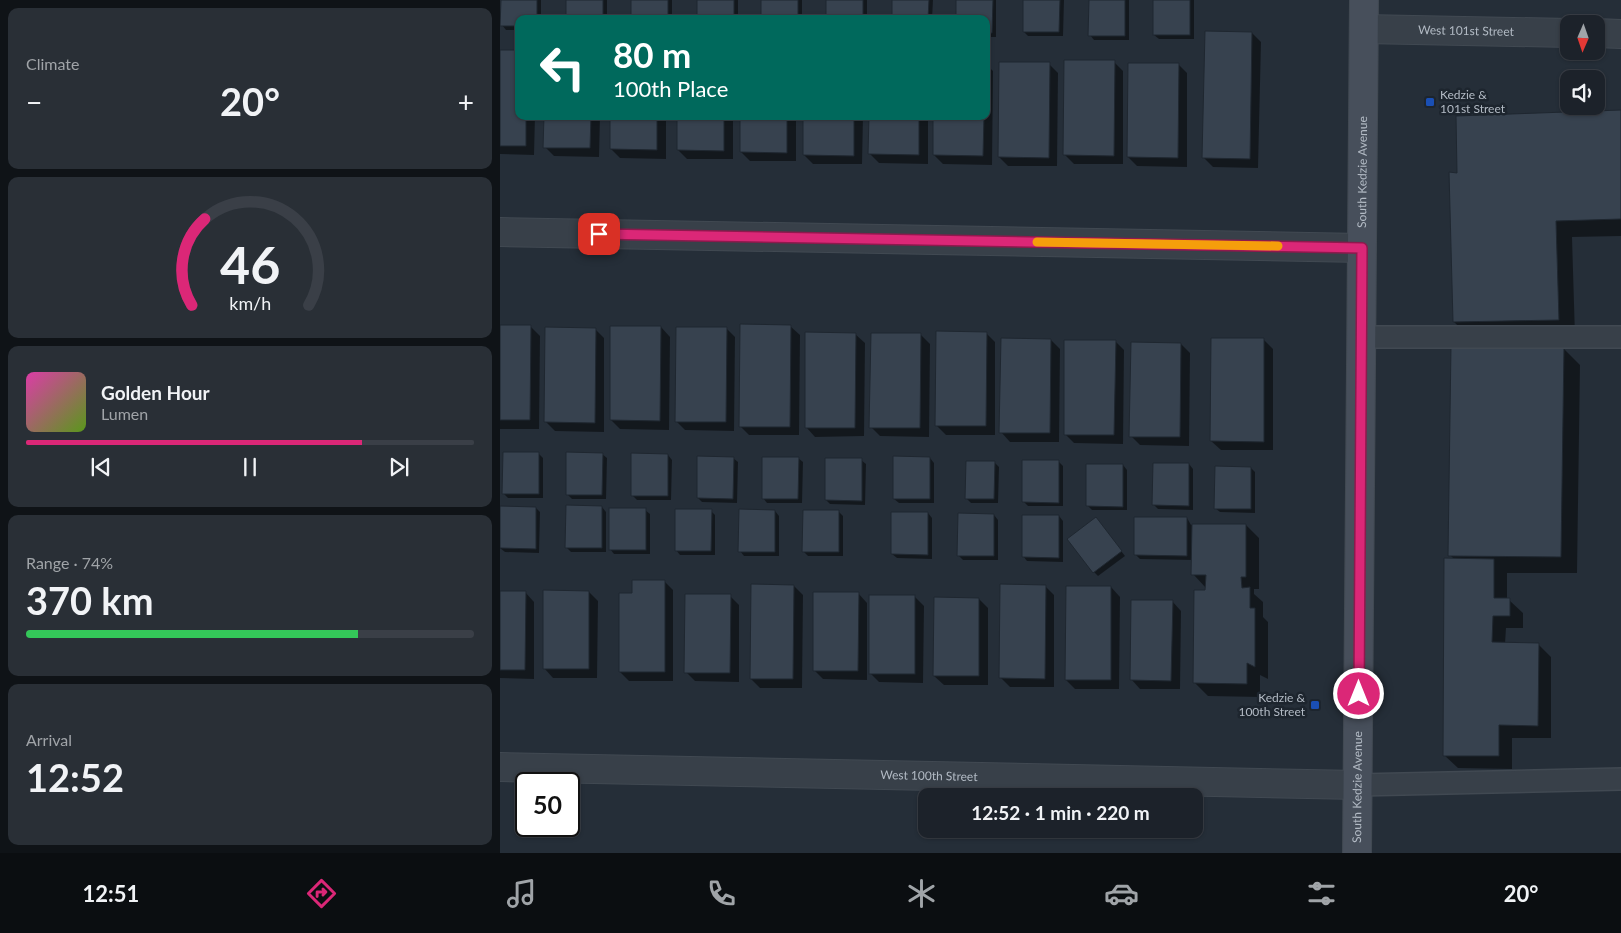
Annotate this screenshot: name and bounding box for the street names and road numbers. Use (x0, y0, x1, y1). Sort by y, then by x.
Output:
street label: West 101st Street (1418, 22, 1515, 39)
street label: South Kedzie Avenue (1354, 116, 1370, 228)
street label: South Kedzie Avenue (1349, 731, 1365, 843)
street label: West 100th Street (880, 767, 978, 784)

